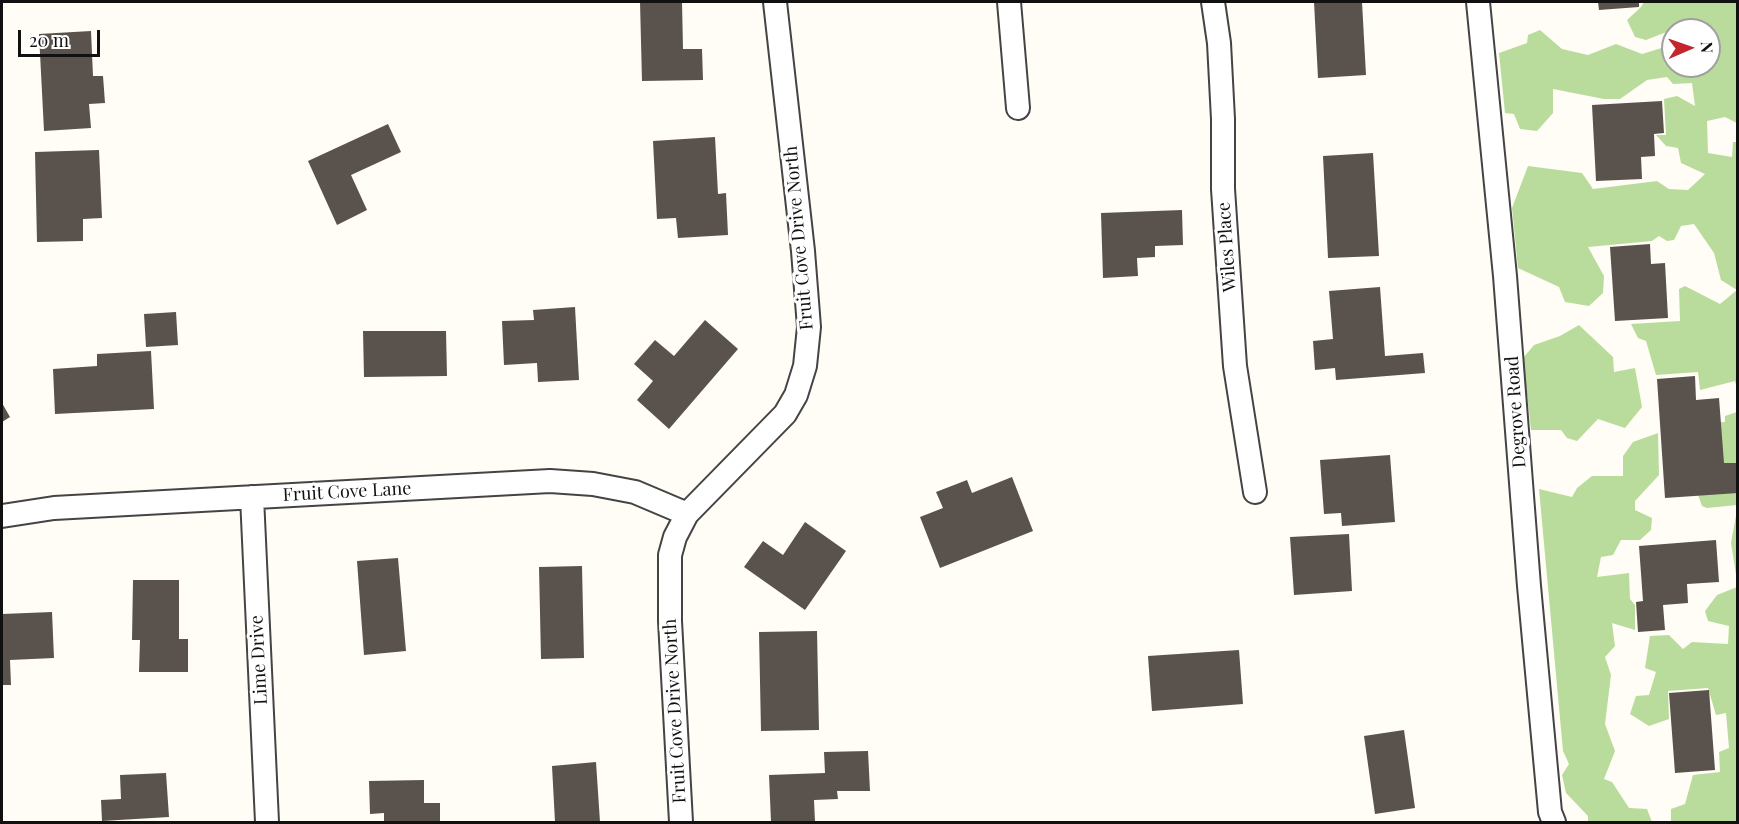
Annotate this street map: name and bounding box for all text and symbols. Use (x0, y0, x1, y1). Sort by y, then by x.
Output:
scale bar (21, 18, 104, 56)
north arrow (1661, 18, 1721, 78)
text: 20 m (29, 28, 69, 52)
text: N (1697, 41, 1718, 54)
street label: Fruit Cove Drive North (780, 145, 818, 331)
street label: Wiles Place (1213, 201, 1241, 293)
street label: Degrove Road (1501, 355, 1531, 469)
street label: Fruit Cove Lane (282, 478, 412, 506)
street label: Lime Drive (246, 615, 272, 705)
street label: Fruit Cove Drive North (659, 618, 691, 804)

